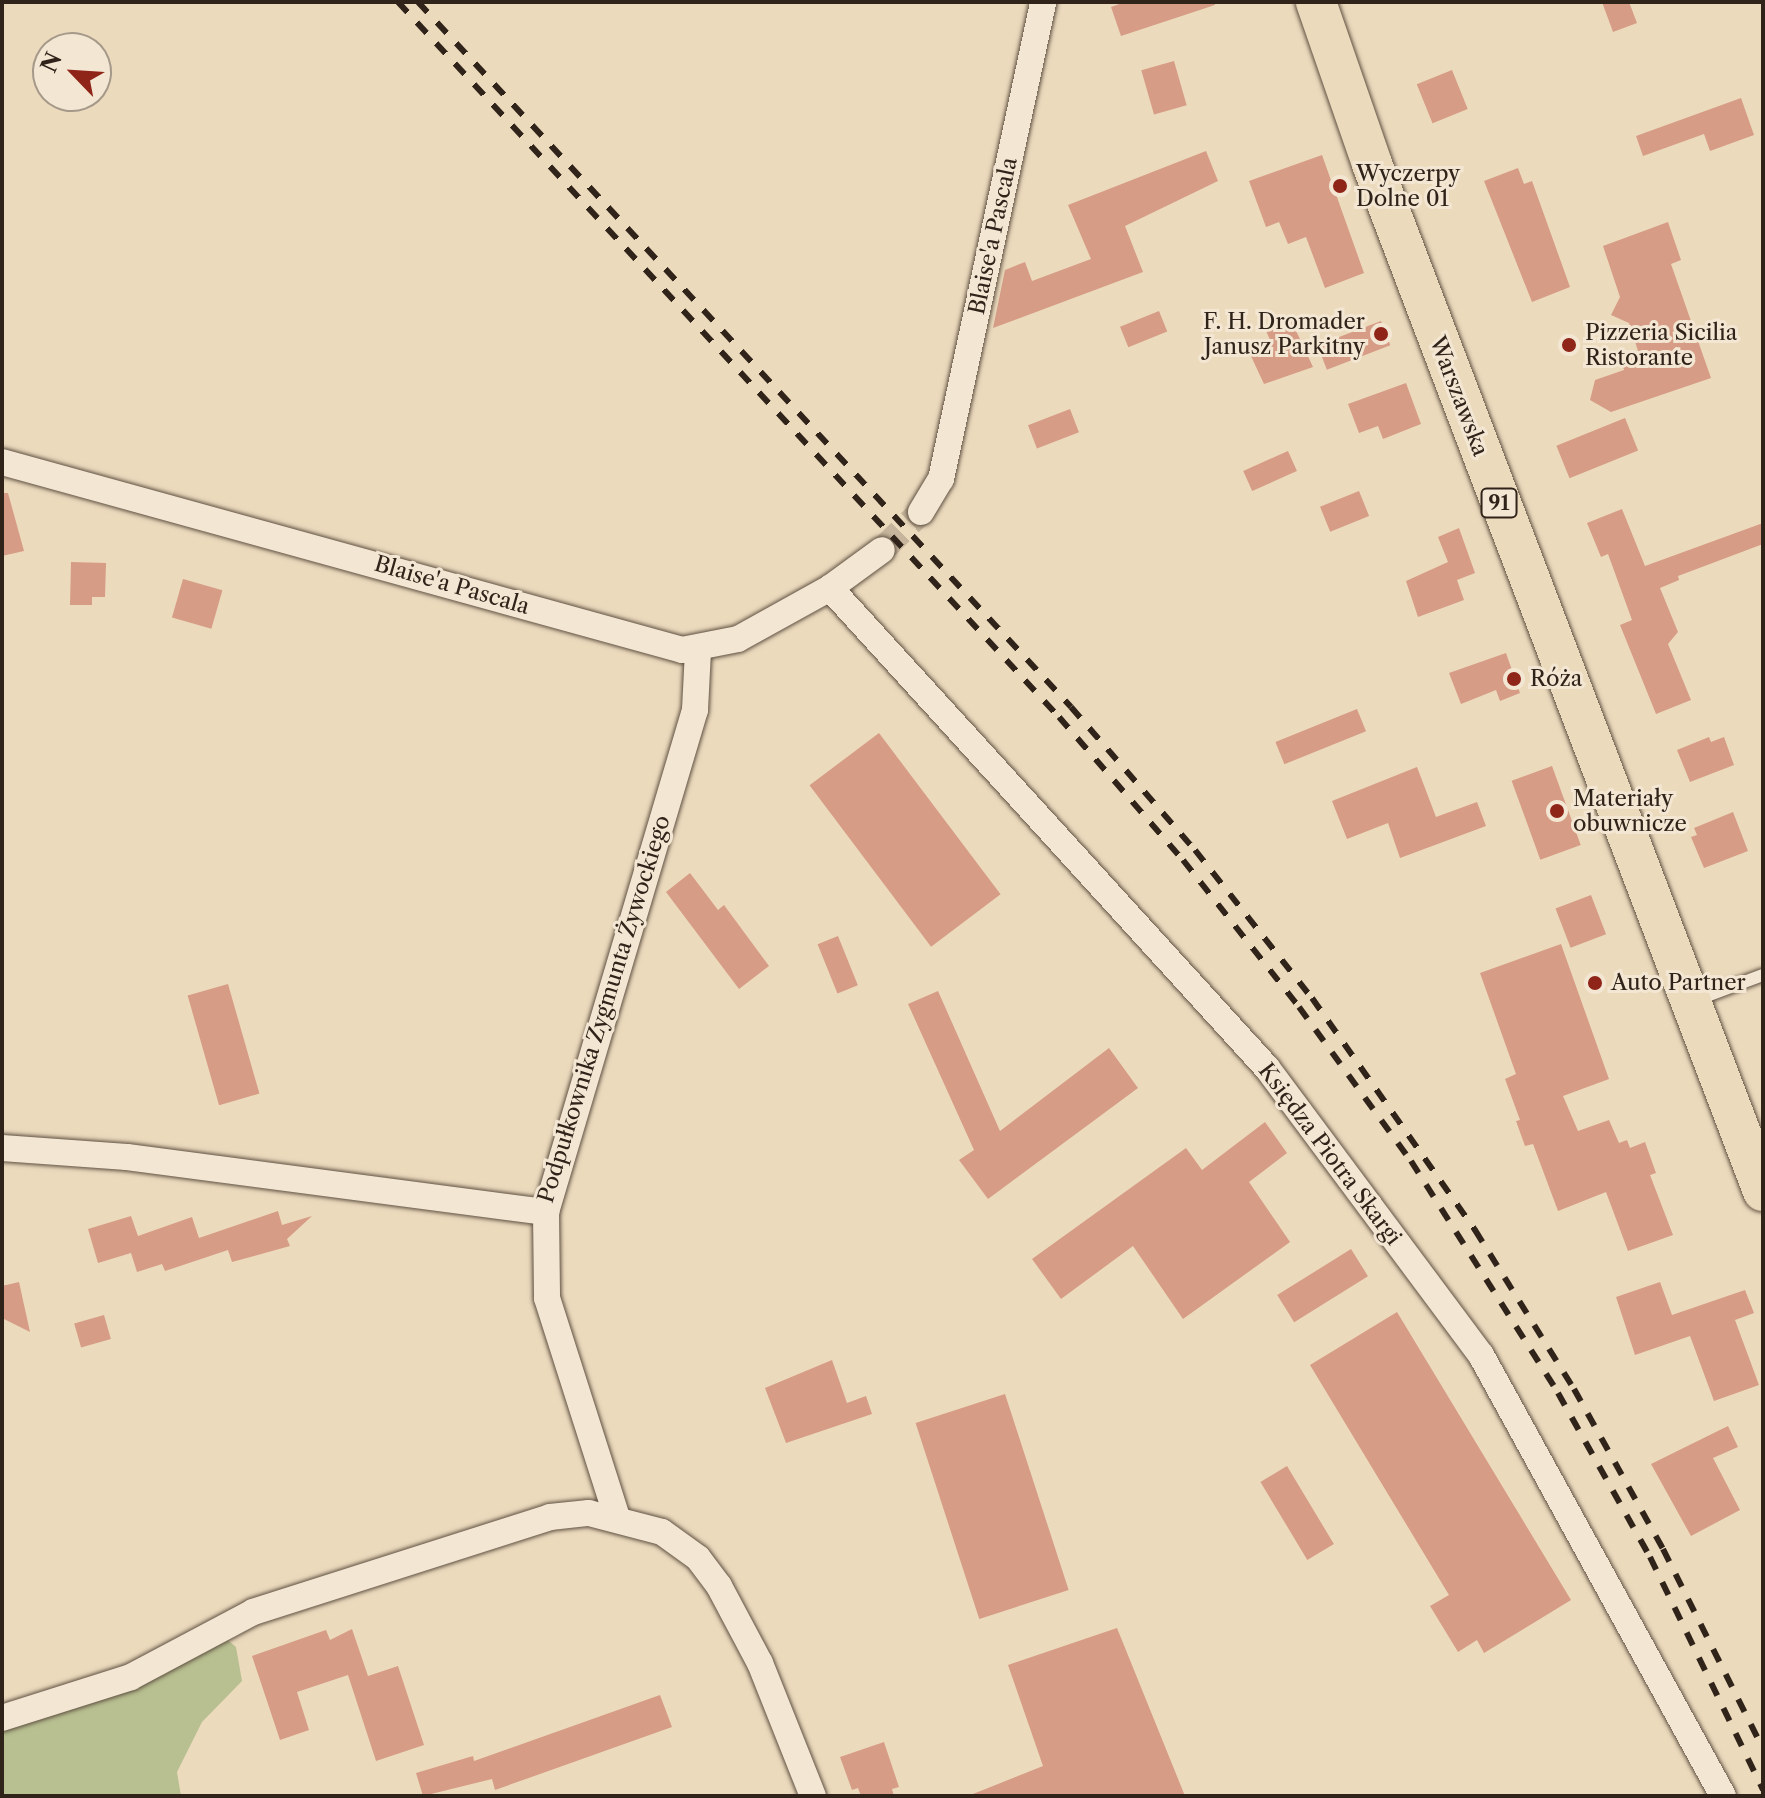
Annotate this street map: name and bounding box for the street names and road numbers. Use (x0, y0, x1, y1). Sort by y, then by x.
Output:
street label: Blaise'a Pascala (963, 155, 1023, 317)
street label: Warszawska (1424, 332, 1494, 460)
road number: 91 (1479, 487, 1519, 519)
street label: Blaise'a Pascala (371, 550, 533, 620)
street label: Podpułkownika Zygmunta Żywockiego (532, 812, 676, 1206)
street label: Księdza Piotra Skargi (1253, 1058, 1407, 1250)

